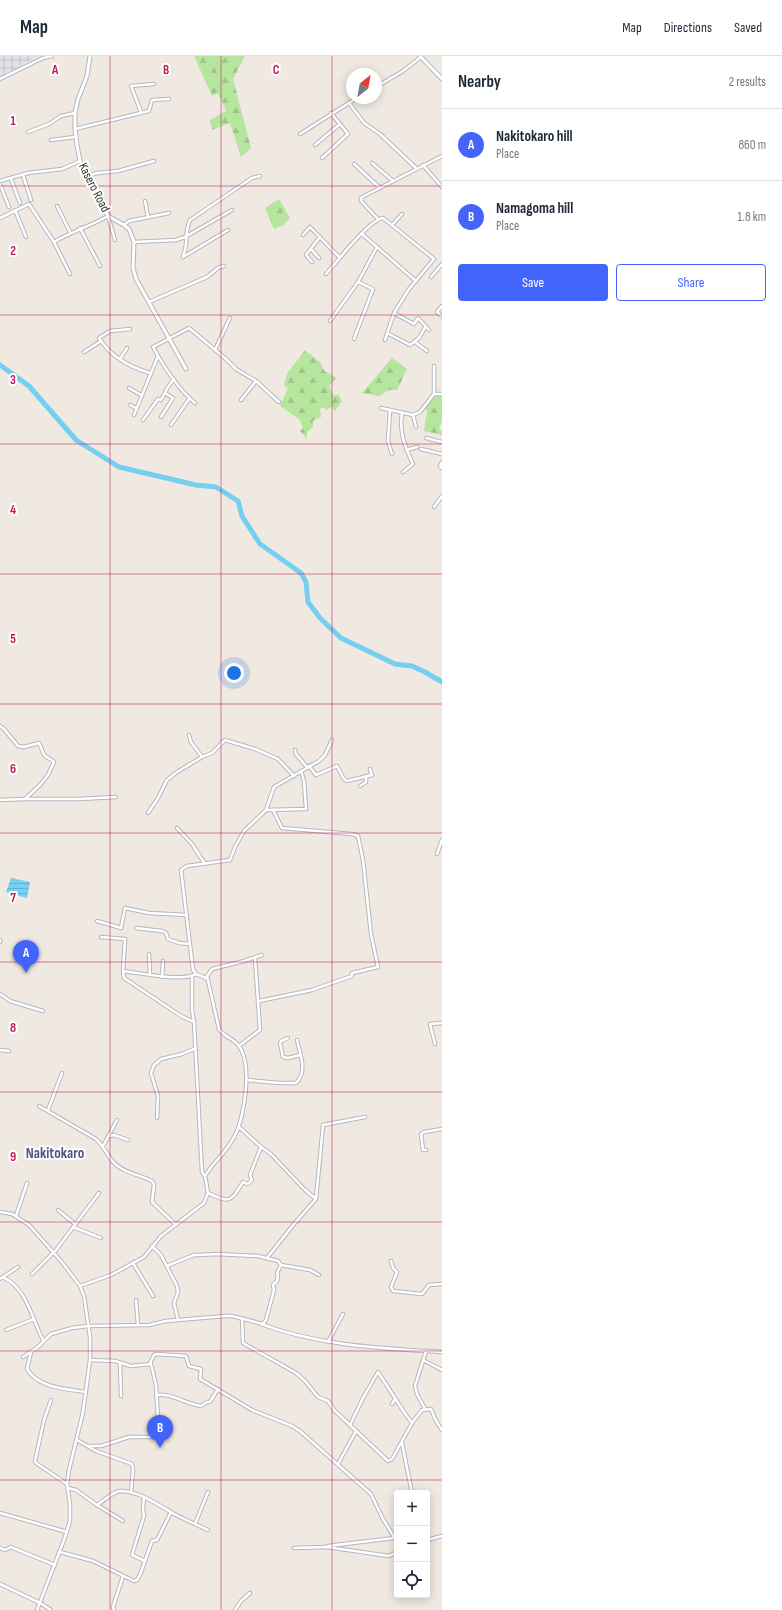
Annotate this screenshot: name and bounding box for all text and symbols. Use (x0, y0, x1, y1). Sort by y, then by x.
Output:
text: Map (20, 16, 48, 39)
text: Map (622, 19, 642, 36)
text: Directions (664, 19, 712, 36)
text: Saved (734, 19, 762, 36)
text: A (51, 62, 59, 78)
text: B (163, 62, 169, 78)
text: C (273, 62, 280, 78)
north arrow (346, 68, 382, 104)
text: Nearby (458, 72, 501, 92)
text: 2 results (729, 74, 766, 90)
text: 1 (10, 113, 16, 129)
text: Nakitokaro hill (496, 127, 573, 146)
text: A (468, 137, 474, 153)
text: 860 m (738, 137, 766, 153)
text: Place (496, 146, 519, 162)
street label: Kasero Road (75, 160, 113, 215)
text: Namagoma hill (496, 199, 573, 218)
text: B (468, 209, 474, 225)
text: 1.8 km (738, 209, 766, 225)
text: Place (496, 218, 519, 234)
text: 2 (10, 243, 16, 259)
button: Save (458, 264, 608, 301)
button: Share (616, 264, 766, 301)
text: 3 (10, 372, 16, 388)
text: 4 (10, 502, 16, 518)
text: 5 (10, 631, 16, 647)
your location (224, 663, 244, 683)
text: 6 (10, 761, 16, 777)
text: 7 (10, 890, 16, 906)
pin: A (13, 940, 39, 973)
text: 8 (10, 1020, 16, 1036)
district label: Nakitokaro (26, 1144, 84, 1163)
text: 9 (10, 1149, 16, 1165)
pin: B (147, 1415, 173, 1448)
map controls (394, 1490, 430, 1598)
button: + (394, 1490, 430, 1526)
button: − (394, 1526, 430, 1562)
button: locate (394, 1562, 430, 1598)

